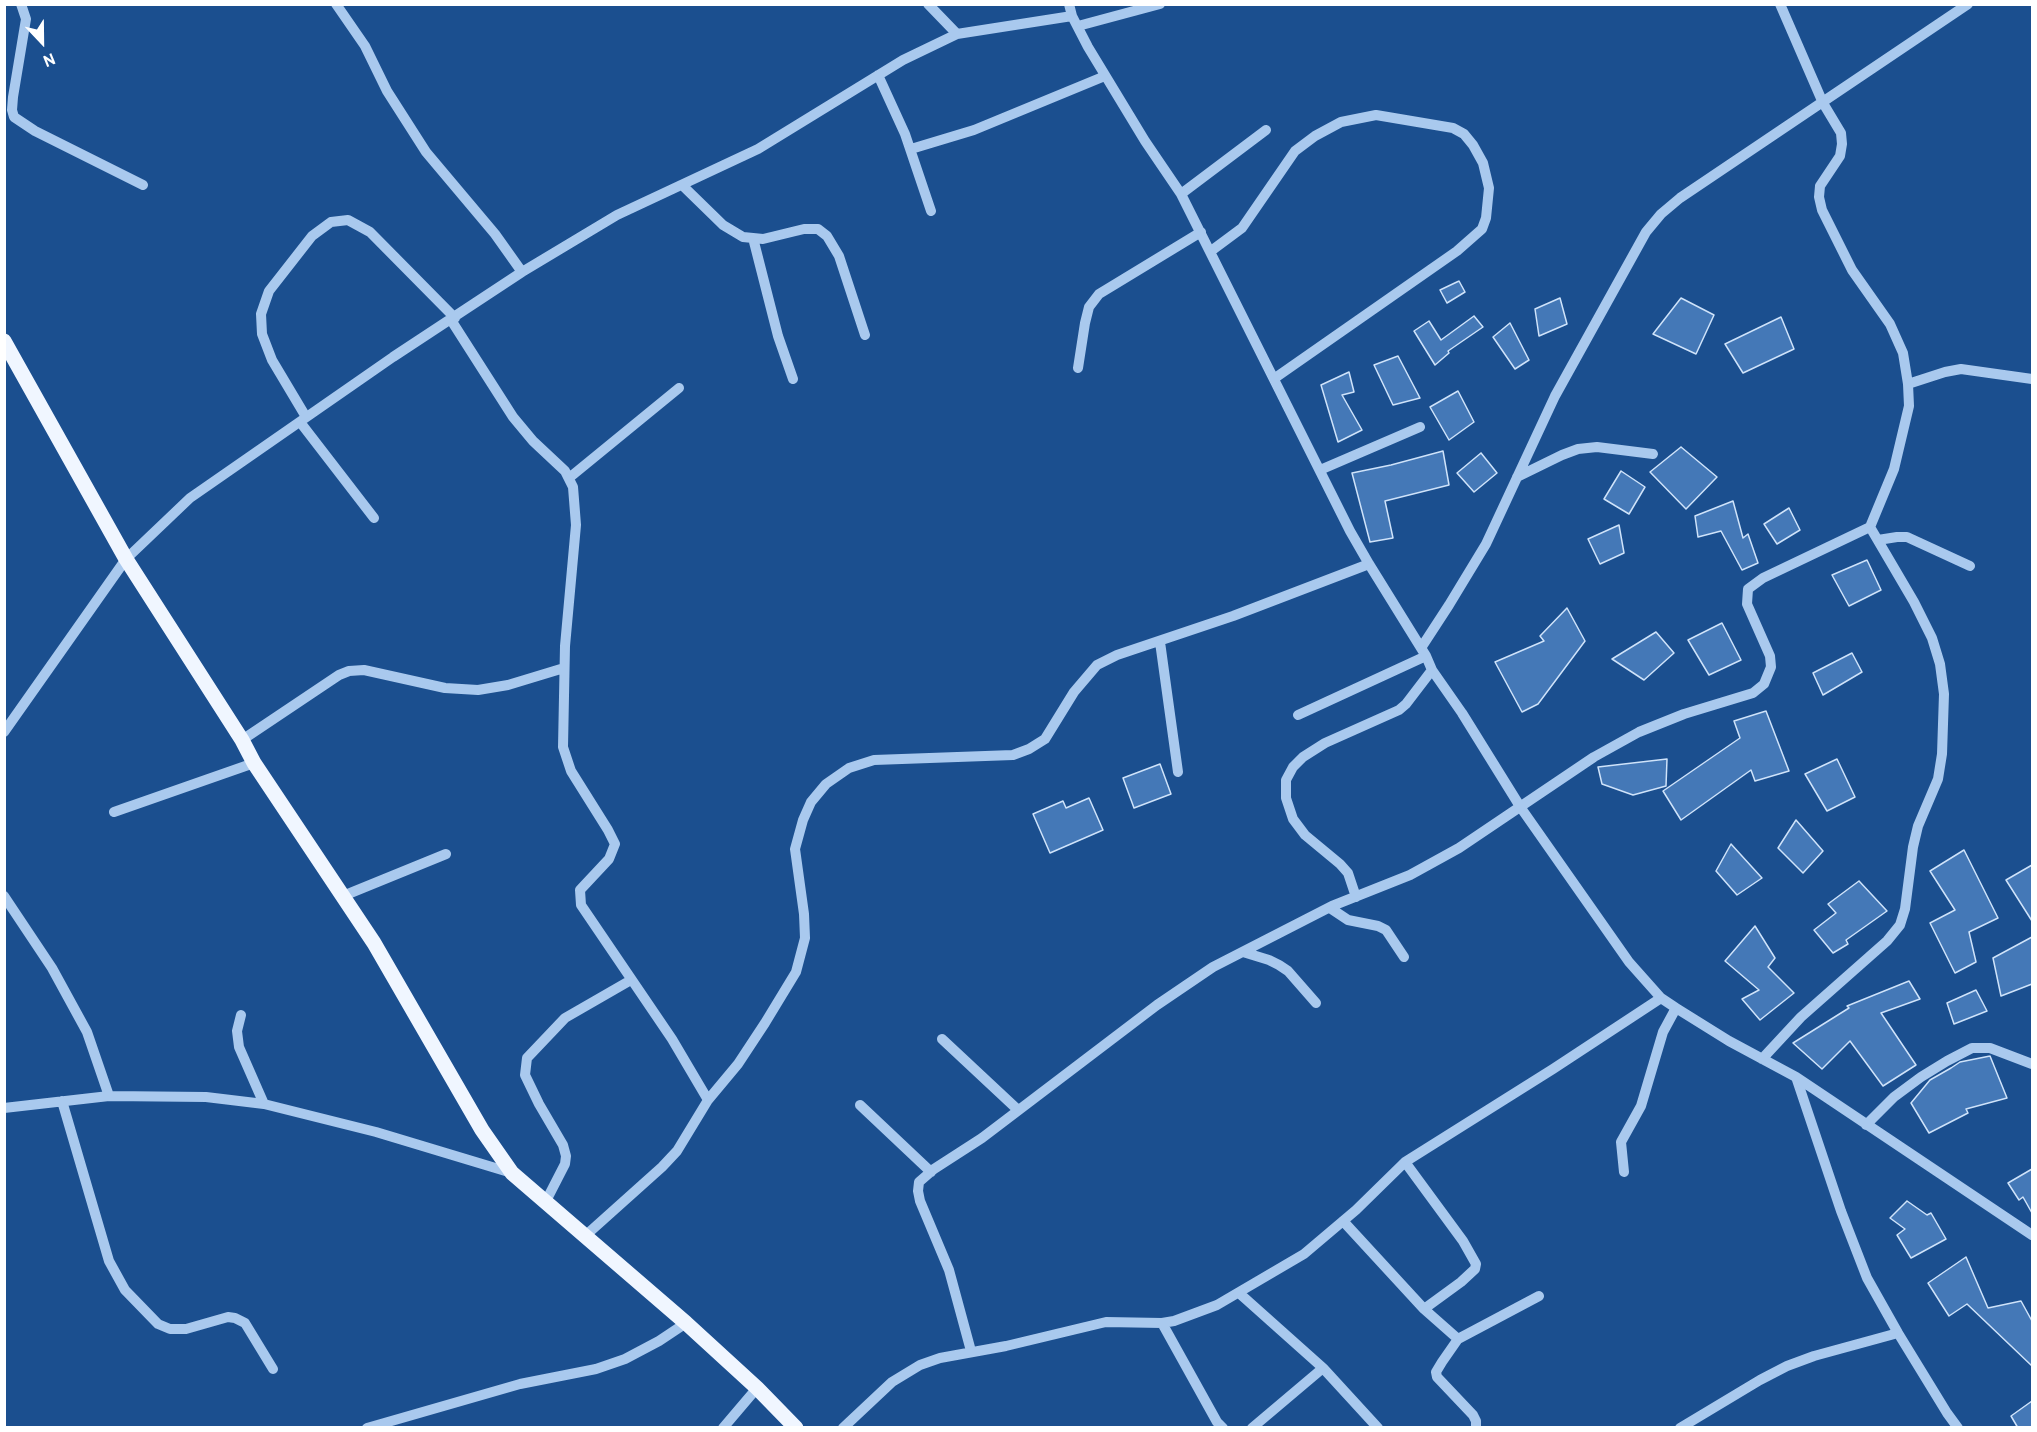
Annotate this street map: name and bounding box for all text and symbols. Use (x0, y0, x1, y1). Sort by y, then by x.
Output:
north arrow (12, 12, 72, 72)
text: N (40, 47, 58, 70)

